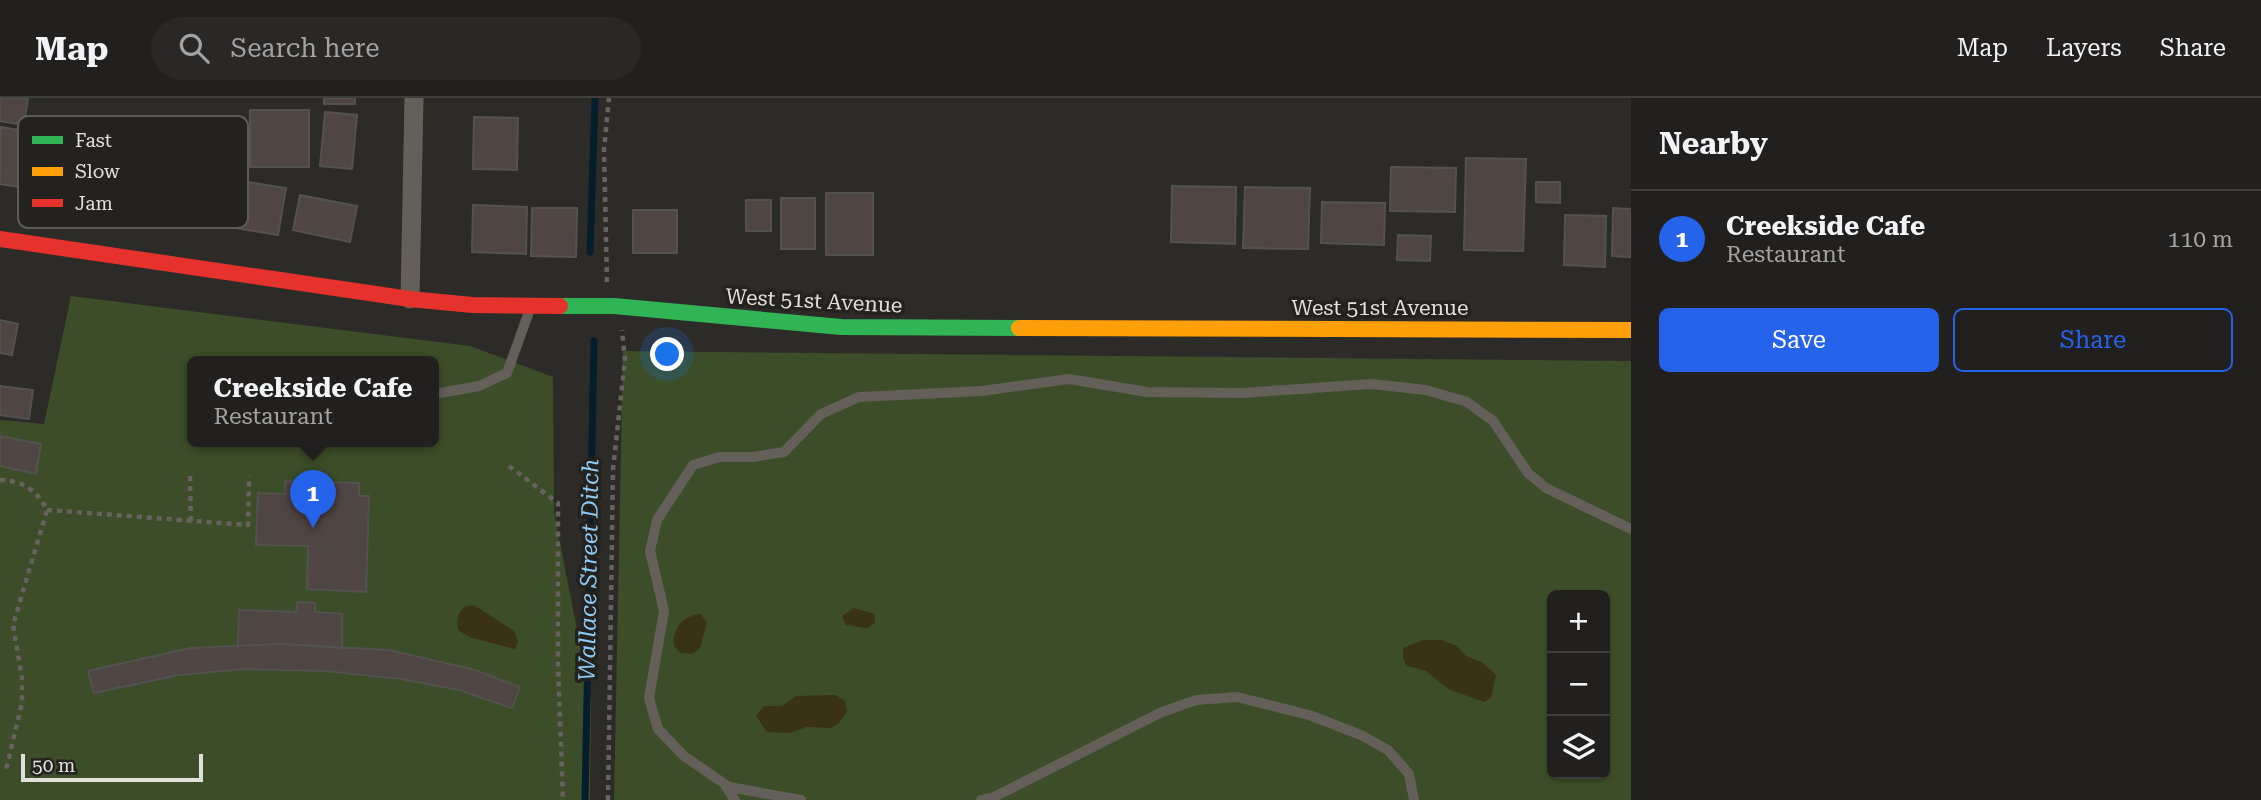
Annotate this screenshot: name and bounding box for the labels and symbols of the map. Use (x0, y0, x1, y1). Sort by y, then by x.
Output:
legend (18, 116, 248, 228)
text: Fast (75, 129, 112, 152)
text: Slow (75, 160, 120, 183)
text: Jam (75, 192, 113, 215)
street label: West 51st Avenue (725, 284, 903, 318)
street label: West 51st Avenue (1291, 296, 1469, 320)
your location (650, 337, 684, 371)
water label: Wallace Street Ditch (574, 459, 604, 681)
pin: 1 (290, 470, 336, 528)
scale bar (21, 751, 203, 783)

